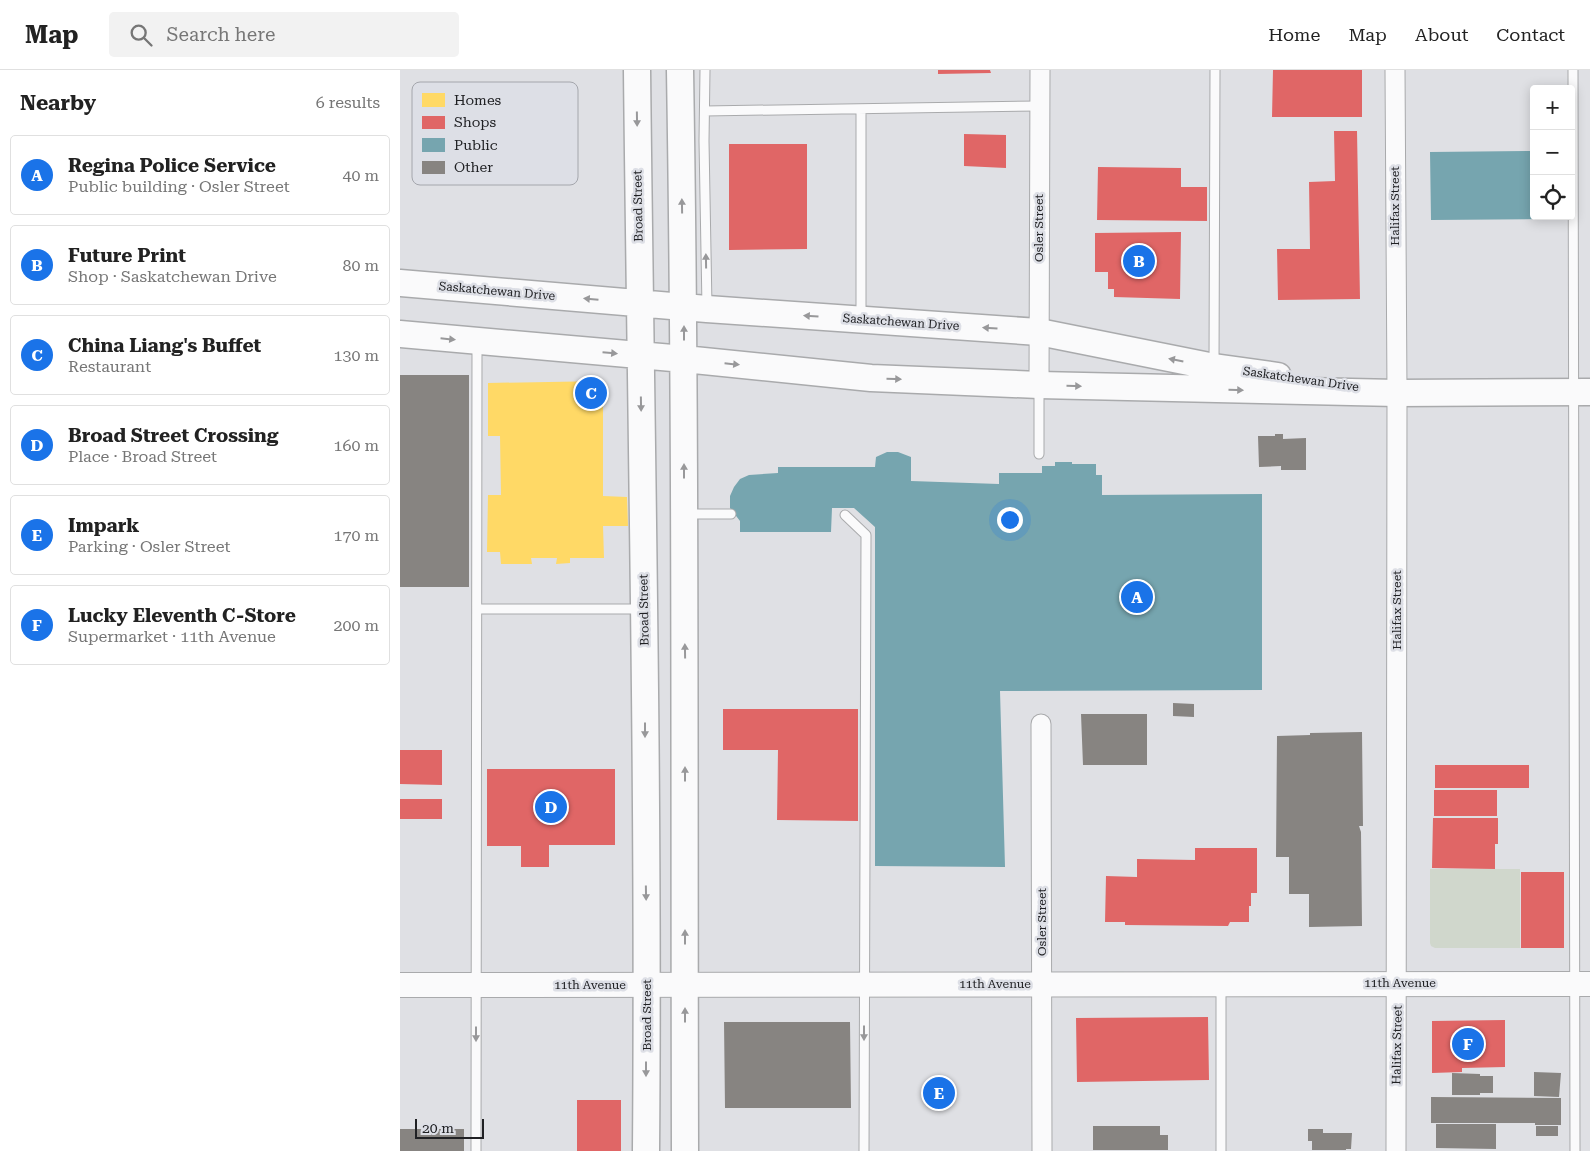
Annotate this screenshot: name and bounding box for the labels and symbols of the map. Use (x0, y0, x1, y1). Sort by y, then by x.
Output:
legend (412, 82, 578, 185)
text: Homes (454, 92, 502, 108)
one-way arrow (633, 111, 641, 127)
text: Shops (454, 114, 497, 130)
text: Public (454, 137, 498, 153)
text: Other (454, 159, 493, 175)
street label: Halifax Street (1388, 166, 1402, 246)
street label: Broad Street (630, 170, 646, 242)
street label: Osler Street (1032, 194, 1046, 262)
one-way arrow (678, 198, 686, 214)
pin: B (1123, 242, 1155, 280)
one-way arrow (702, 252, 710, 268)
street label: Saskatchewan Drive (438, 279, 556, 303)
one-way arrow (582, 295, 598, 303)
street label: Saskatchewan Drive (842, 311, 960, 333)
one-way arrow (802, 312, 818, 320)
one-way arrow (982, 324, 998, 332)
one-way arrow (680, 325, 688, 341)
one-way arrow (441, 335, 457, 343)
one-way arrow (603, 349, 619, 357)
one-way arrow (1168, 355, 1184, 363)
one-way arrow (724, 360, 740, 368)
street label: Saskatchewan Drive (1242, 364, 1360, 394)
pin: C (575, 374, 607, 412)
one-way arrow (886, 376, 902, 384)
one-way arrow (1066, 382, 1082, 390)
one-way arrow (1228, 386, 1244, 394)
one-way arrow (637, 396, 645, 412)
one-way arrow (680, 463, 688, 479)
your location (997, 507, 1023, 533)
street label: Halifax Street (1390, 570, 1404, 650)
street label: Broad Street (636, 574, 652, 646)
pin: A (1121, 578, 1153, 616)
one-way arrow (681, 643, 689, 659)
one-way arrow (641, 722, 649, 738)
one-way arrow (681, 766, 689, 782)
pin: D (535, 788, 567, 826)
one-way arrow (642, 885, 650, 901)
street label: Osler Street (1035, 888, 1049, 956)
one-way arrow (681, 929, 689, 945)
street label: 11th Avenue (1364, 976, 1436, 990)
street label: 11th Avenue (959, 977, 1031, 991)
street label: 11th Avenue (554, 978, 626, 992)
street label: Broad Street (640, 979, 654, 1051)
street label: Halifax Street (1389, 1005, 1405, 1085)
one-way arrow (681, 1007, 689, 1023)
one-way arrow (860, 1025, 868, 1041)
pin: F (1452, 1025, 1484, 1063)
one-way arrow (472, 1026, 480, 1042)
one-way arrow (642, 1061, 650, 1077)
pin: E (923, 1074, 955, 1112)
scale bar (415, 1116, 484, 1139)

